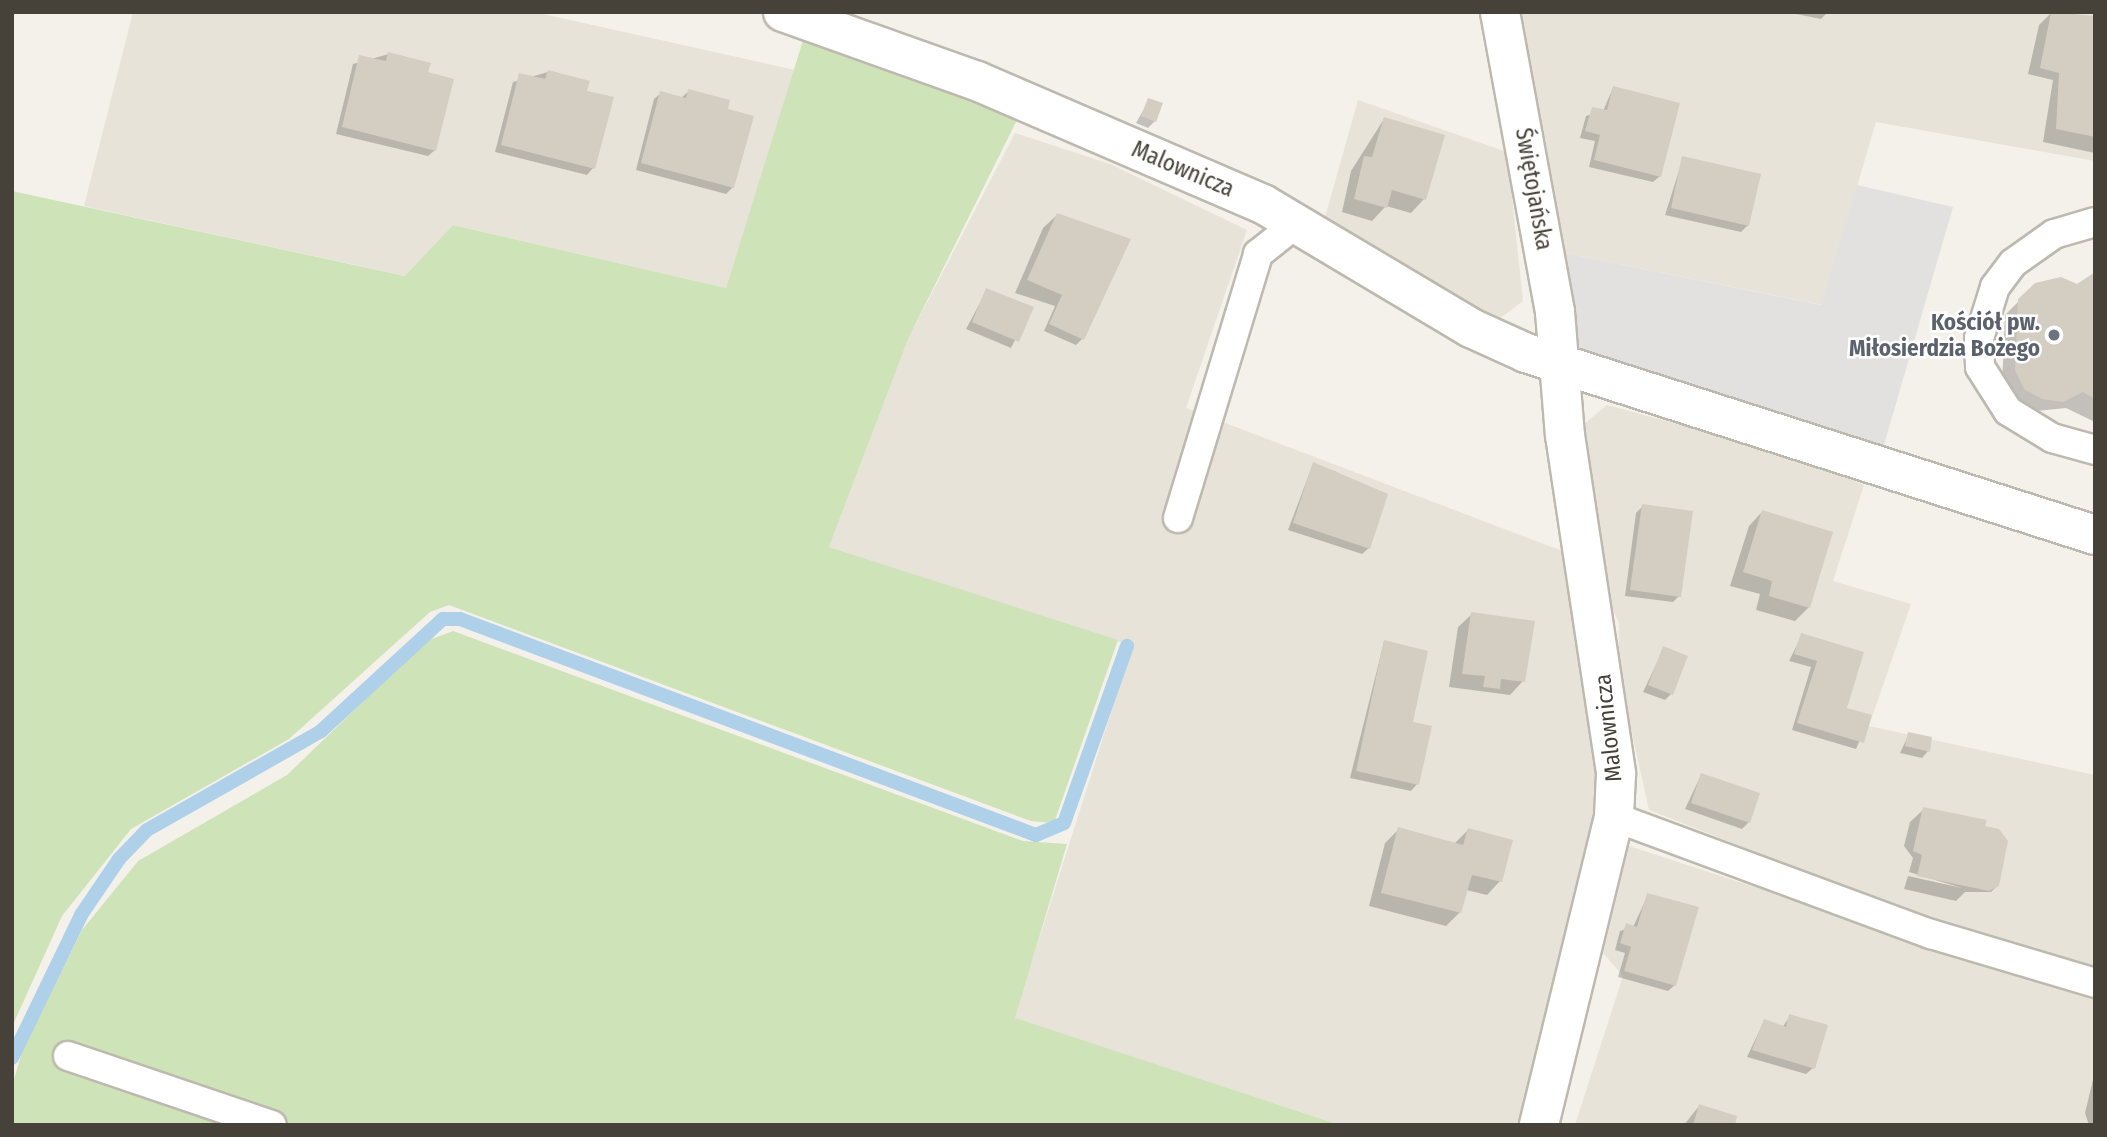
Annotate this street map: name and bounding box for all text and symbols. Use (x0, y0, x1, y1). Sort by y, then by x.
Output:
street label: Świętojańska (1510, 126, 1558, 252)
street label: Malownicza (1128, 135, 1238, 203)
place label: Kościół pw. Miłosierdzia Bożego (1849, 308, 2040, 362)
marker: Kościół pw. Miłosierdzia Bożego (2046, 327, 2062, 343)
street label: Malownicza (1589, 673, 1627, 783)

